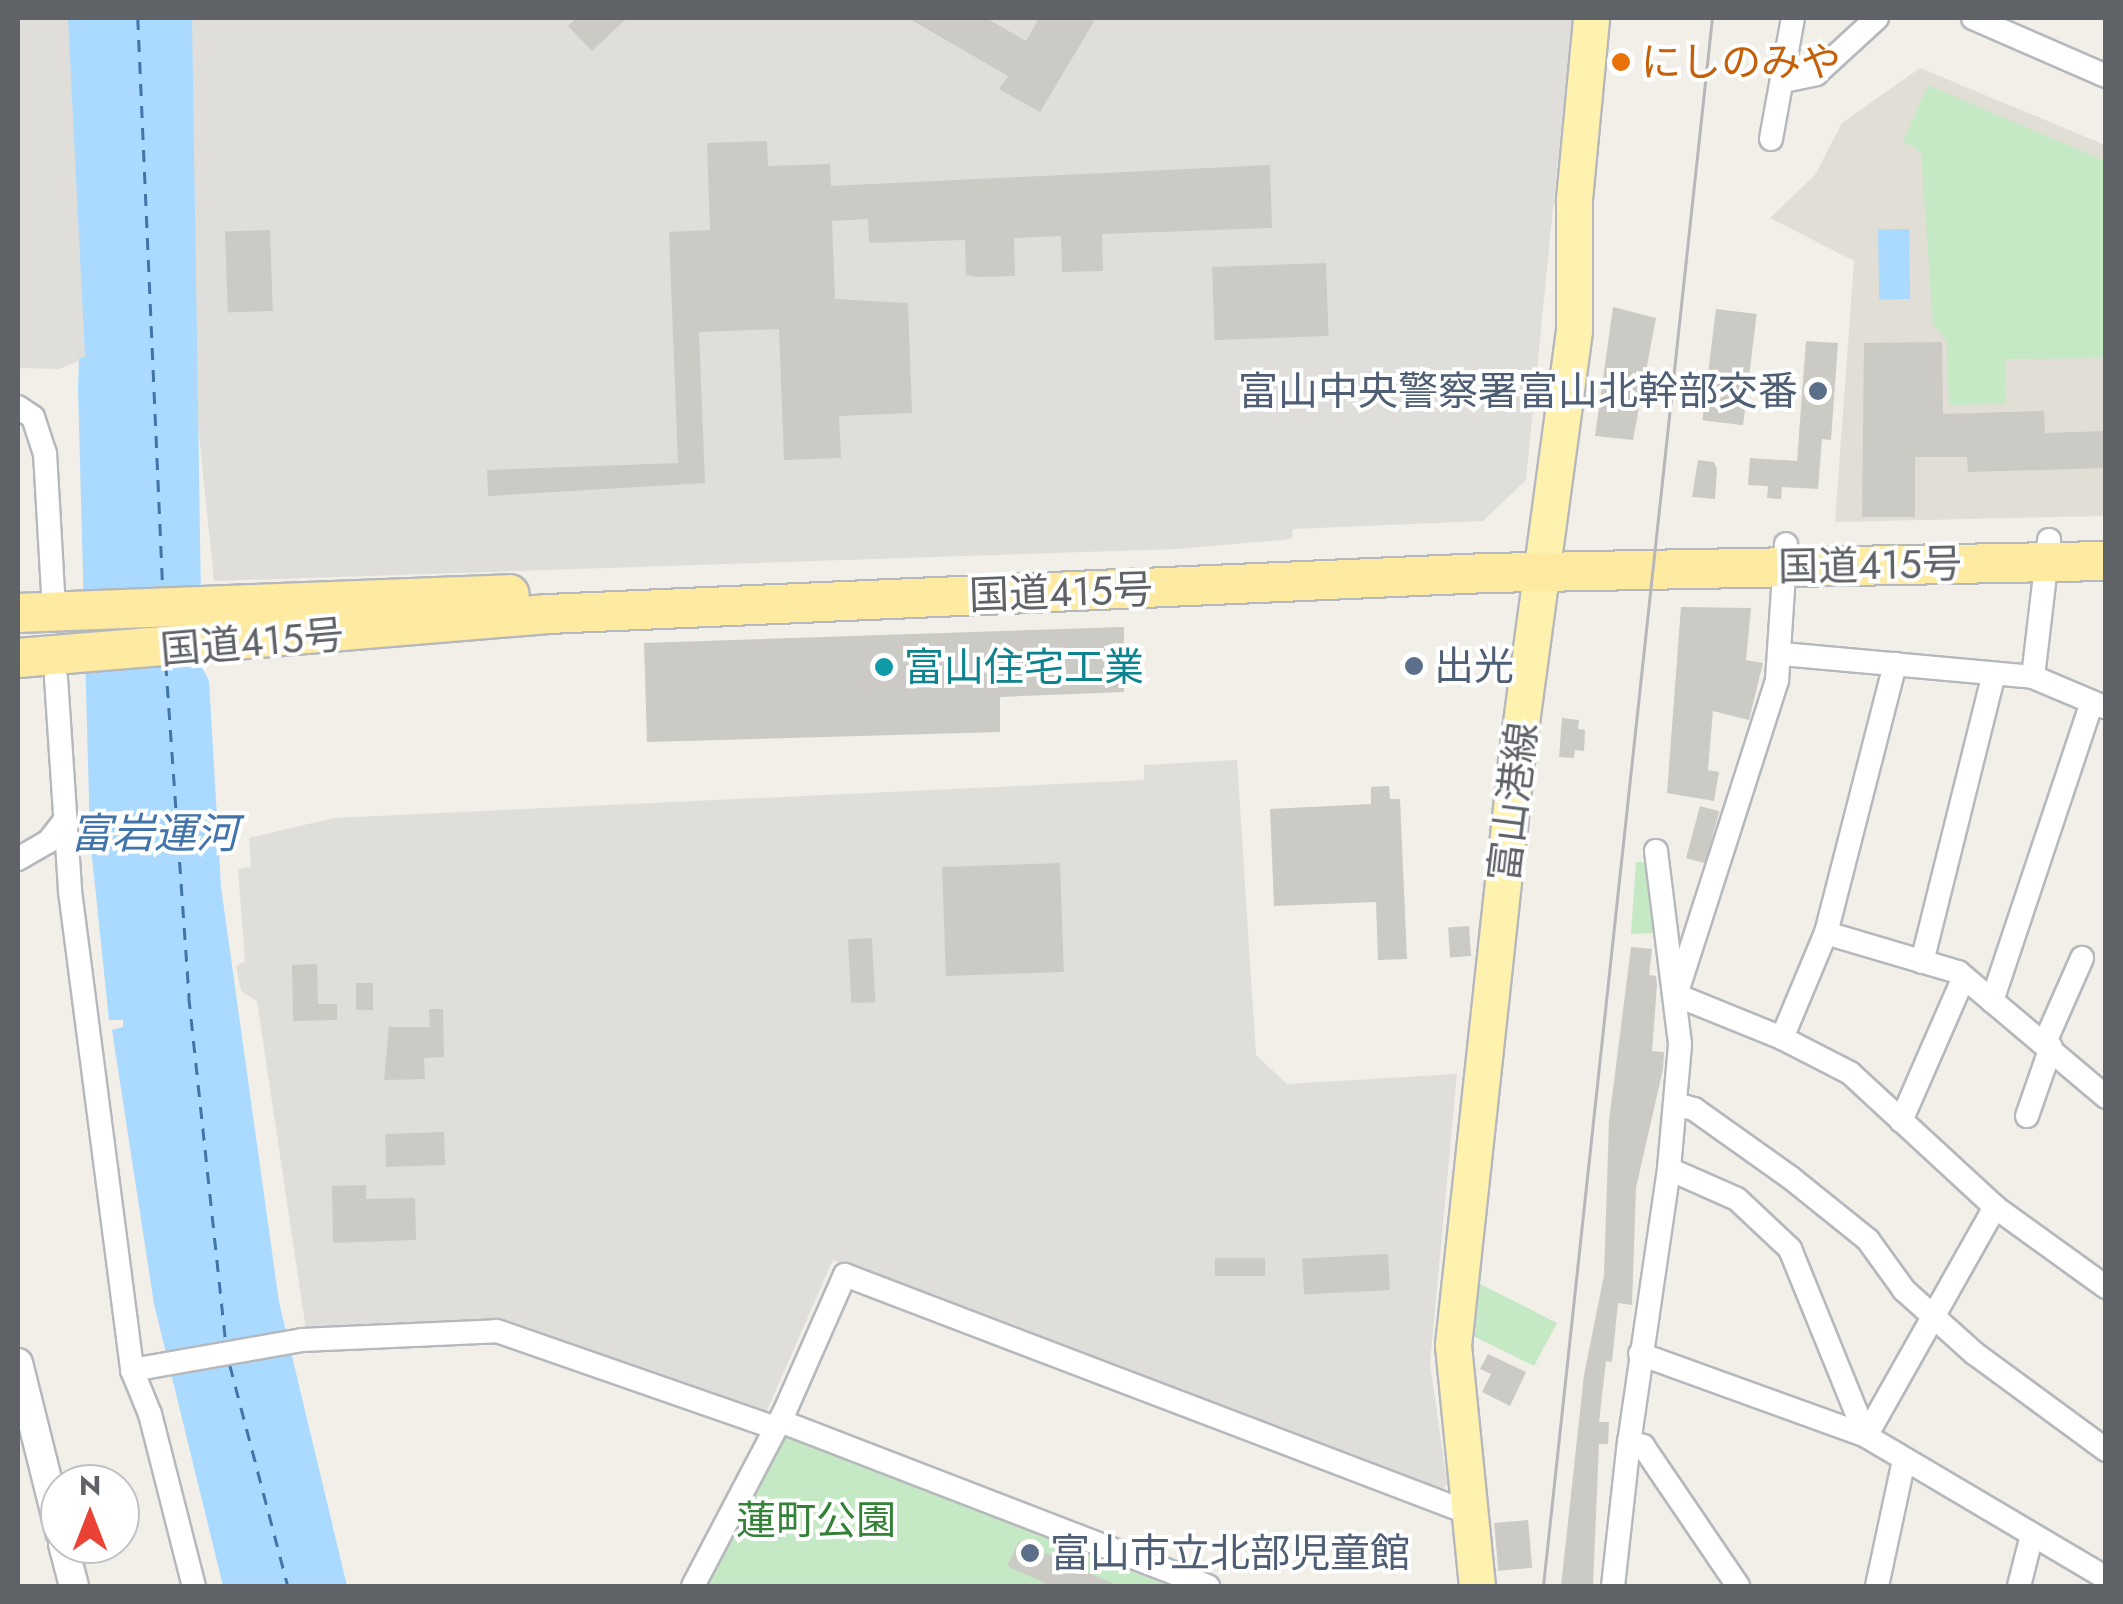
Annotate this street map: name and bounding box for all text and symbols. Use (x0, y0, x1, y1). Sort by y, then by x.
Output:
place label: にしのみや (1641, 38, 1841, 86)
marker: にしのみや (1610, 51, 1632, 73)
place label: 富山中央警察署富山北幹部交番 (1238, 367, 1798, 415)
marker: 富山中央警察署富山北幹部交番 (1807, 380, 1829, 402)
street label: 国道415号 (1778, 539, 1962, 591)
street label: 国道415号 (968, 565, 1154, 619)
street label: 国道415号 (158, 610, 346, 674)
place label: 出光 (1434, 642, 1514, 690)
place label: 富山住宅工業 (904, 643, 1144, 691)
marker: 出光 (1403, 655, 1425, 677)
marker: 富山住宅工業 (873, 656, 895, 678)
street label: 富山港線 (1479, 720, 1547, 884)
water label: 富岩運河 (70, 809, 238, 859)
north arrow (40, 1464, 140, 1564)
text: N (79, 1465, 101, 1506)
park label: 蓮町公園 (736, 1496, 896, 1544)
place label: 富山市立北部児童館 (1050, 1529, 1410, 1577)
marker: 富山市立北部児童館 (1019, 1542, 1041, 1564)

